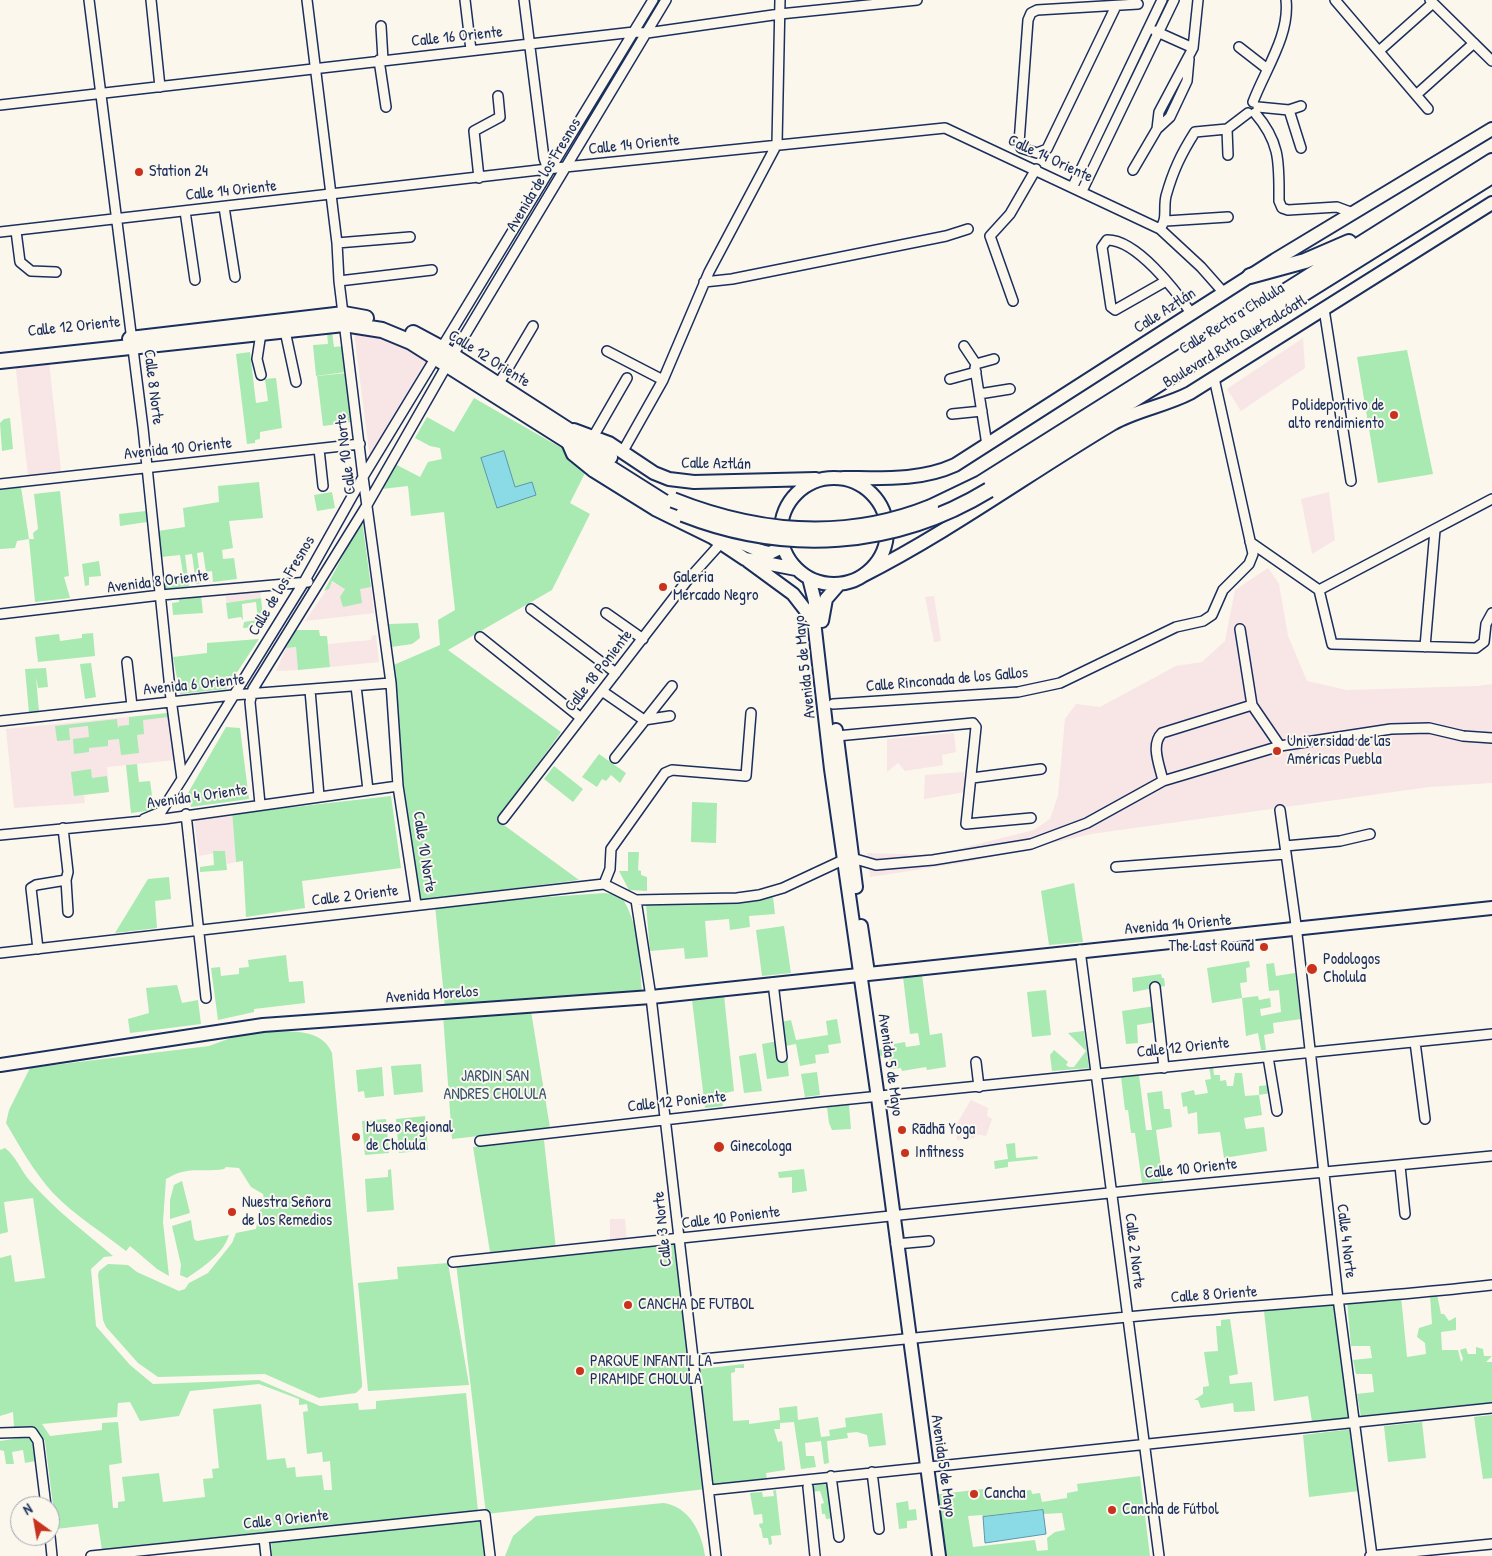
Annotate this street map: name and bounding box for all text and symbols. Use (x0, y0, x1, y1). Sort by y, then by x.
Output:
street label: Calle 16 Oriente (410, 23, 504, 51)
street label: Avenida de los Fresnos (503, 115, 585, 235)
street label: Calle 14 Oriente (587, 131, 681, 159)
street label: Calle 14 Oriente (1004, 131, 1096, 187)
place label: Station 24 (149, 162, 208, 182)
marker: Station 24 (133, 166, 145, 178)
street label: Calle 14 Oriente (184, 177, 278, 205)
street label: Calle Recta a Cholula (1176, 279, 1288, 359)
street label: Calle Aztlán (1130, 284, 1200, 338)
street label: Boulevard Ruta Quetzalcóatl (1160, 291, 1310, 393)
street label: Calle 12 Oriente (27, 313, 121, 341)
street label: Calle 12 Oriente (444, 326, 534, 392)
street label: Calle 8 Norte (139, 348, 167, 426)
place label: Polideportivo de alto rendimiento (1288, 396, 1384, 434)
marker: Polideportivo de alto rendimiento (1388, 409, 1400, 421)
street label: Calle 10 Norte (331, 412, 361, 496)
street label: Avenida 10 Oriente (123, 434, 233, 464)
street label: Calle Aztlán (681, 454, 751, 474)
street label: Calle de los Fresnos (245, 532, 319, 640)
street label: Avenida 8 Oriente (106, 566, 210, 598)
place label: Galeria Mercado Negro (673, 568, 759, 606)
marker: Galeria Mercado Negro (657, 581, 669, 593)
street label: Avenida 5 de Mayo (790, 615, 820, 719)
street label: Calle 18 Poniente (561, 626, 637, 716)
street label: Calle Rinconada de los Gallos (865, 663, 1029, 697)
street label: Avenida 6 Oriente (142, 670, 246, 700)
place label: Universidad de las Américas Puebla (1287, 732, 1391, 770)
marker: Universidad de las Américas Puebla (1271, 745, 1283, 757)
street label: Avenida 4 Oriente (145, 780, 249, 814)
street label: Calle 10 Norte (408, 810, 440, 894)
street label: Calle 2 Oriente (311, 881, 399, 911)
street label: Avenida 14 Oriente (1124, 911, 1232, 939)
place label: The Last Round (1169, 937, 1254, 957)
marker: The Last Round (1258, 941, 1270, 953)
place label: Podologos Cholula (1323, 950, 1380, 988)
marker: Podologos Cholula (1305, 962, 1319, 976)
street label: Avenida Morelos (385, 982, 479, 1008)
street label: Avenida 5 de Mayo (873, 1013, 907, 1117)
street label: Calle 12 Oriente (1136, 1034, 1230, 1062)
park label: JARDIN SAN ANDRES CHOLULA (444, 1067, 546, 1105)
street label: Calle 12 Poniente (627, 1087, 727, 1117)
place label: Museo Regional de Cholula (366, 1118, 453, 1156)
place label: Rādhā Yoga (912, 1120, 975, 1140)
marker: Rādhā Yoga (896, 1124, 908, 1136)
marker: Museo Regional de Cholula (350, 1131, 362, 1143)
place label: Ginecologa (730, 1137, 792, 1157)
marker: Ginecologa (712, 1140, 726, 1154)
place label: Infitness (915, 1143, 964, 1163)
marker: Infitness (899, 1147, 911, 1159)
street label: Calle 10 Oriente (1144, 1155, 1238, 1183)
street label: Calle 3 Norte (649, 1190, 677, 1268)
place label: Nuestra Señora de los Remedios (242, 1193, 332, 1231)
street label: Calle 10 Poniente (681, 1202, 781, 1234)
street label: Calle 4 Norte (1332, 1203, 1360, 1279)
marker: Nuestra Señora de los Remedios (226, 1206, 238, 1218)
street label: Calle 2 Norte (1120, 1212, 1148, 1290)
street label: Calle 8 Oriente (1170, 1282, 1258, 1308)
place label: CANCHA DE FUTBOL (638, 1295, 754, 1315)
marker: CANCHA DE FUTBOL (622, 1299, 634, 1311)
place label: PARQUE INFANTIL LA PIRAMIDE CHOLULA (590, 1352, 712, 1390)
marker: PARQUE INFANTIL LA PIRAMIDE CHOLULA (574, 1365, 586, 1377)
street label: Avenida 5 de Mayo (926, 1414, 960, 1518)
place label: Cancha (984, 1484, 1025, 1504)
marker: Cancha (968, 1488, 980, 1500)
north arrow (10, 1496, 60, 1546)
text: N (19, 1499, 36, 1519)
place label: Cancha de Fútbol (1122, 1500, 1219, 1520)
marker: Cancha de Fútbol (1106, 1504, 1118, 1516)
street label: Calle 9 Oriente (242, 1506, 330, 1534)

